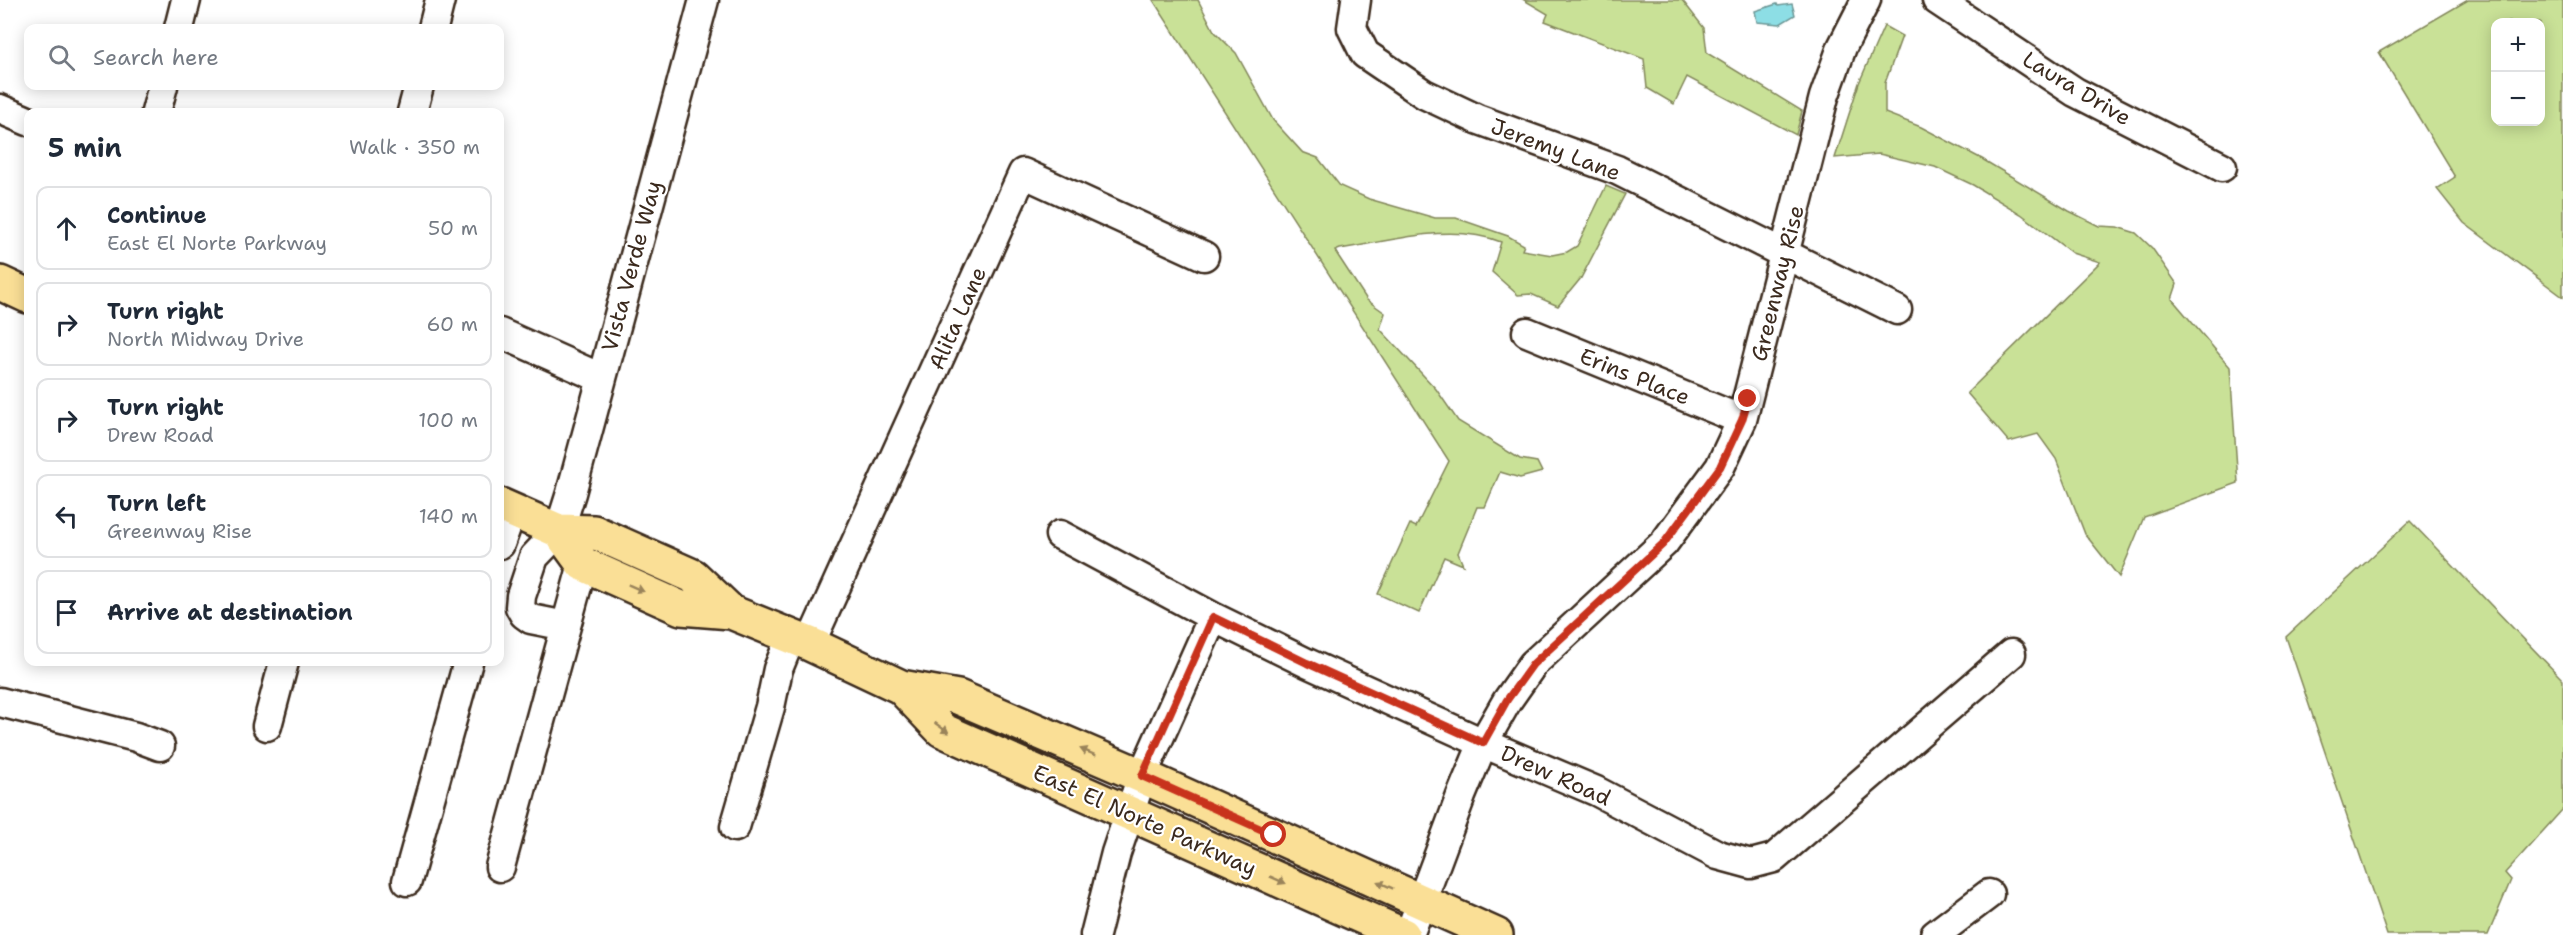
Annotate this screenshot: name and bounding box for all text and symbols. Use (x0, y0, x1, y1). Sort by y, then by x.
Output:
map controls (2491, 18, 2545, 126)
button: + (2491, 18, 2545, 72)
search box (24, 24, 504, 90)
icon: search (45, 41, 78, 74)
text: Search here (93, 43, 219, 72)
street label: Laura Drive (2017, 45, 2136, 132)
button: − (2491, 72, 2545, 126)
street label: Jeremy Lane (1487, 111, 1625, 187)
text: 5 min (48, 130, 122, 165)
text: Walk · 350 m (349, 134, 480, 160)
street label: Vista Verde Way (595, 177, 668, 355)
text: Continue (107, 201, 207, 230)
street label: Greenway Rise (1744, 202, 1811, 364)
icon: ahead (50, 212, 83, 245)
text: 50 m (428, 215, 478, 241)
text: East El Norte Parkway (107, 230, 327, 256)
street label: Alita Lane (922, 262, 993, 374)
text: Turn right (107, 297, 224, 326)
icon: right (50, 308, 83, 341)
text: 60 m (426, 311, 478, 337)
text: North Midway Drive (107, 326, 304, 352)
street label: Erins Place (1575, 341, 1694, 412)
route end (1734, 385, 1760, 411)
text: Turn right (107, 393, 224, 422)
icon: right (50, 404, 83, 437)
text: 100 m (418, 407, 478, 433)
text: Drew Road (107, 422, 214, 448)
text: Turn left (107, 489, 206, 518)
icon: left (50, 500, 83, 533)
text: 140 m (419, 503, 478, 529)
text: Greenway Rise (107, 518, 252, 544)
one-way arrow (628, 584, 645, 593)
icon: arrive (50, 596, 83, 629)
text: Arrive at destination (107, 598, 353, 627)
one-way arrow (934, 722, 950, 734)
street label: Drew Road (1496, 738, 1615, 813)
one-way arrow (1079, 748, 1096, 757)
street label: East El Norte Parkway (1028, 758, 1261, 883)
route start (1260, 821, 1286, 847)
one-way arrow (1270, 875, 1287, 884)
one-way arrow (1376, 880, 1394, 889)

